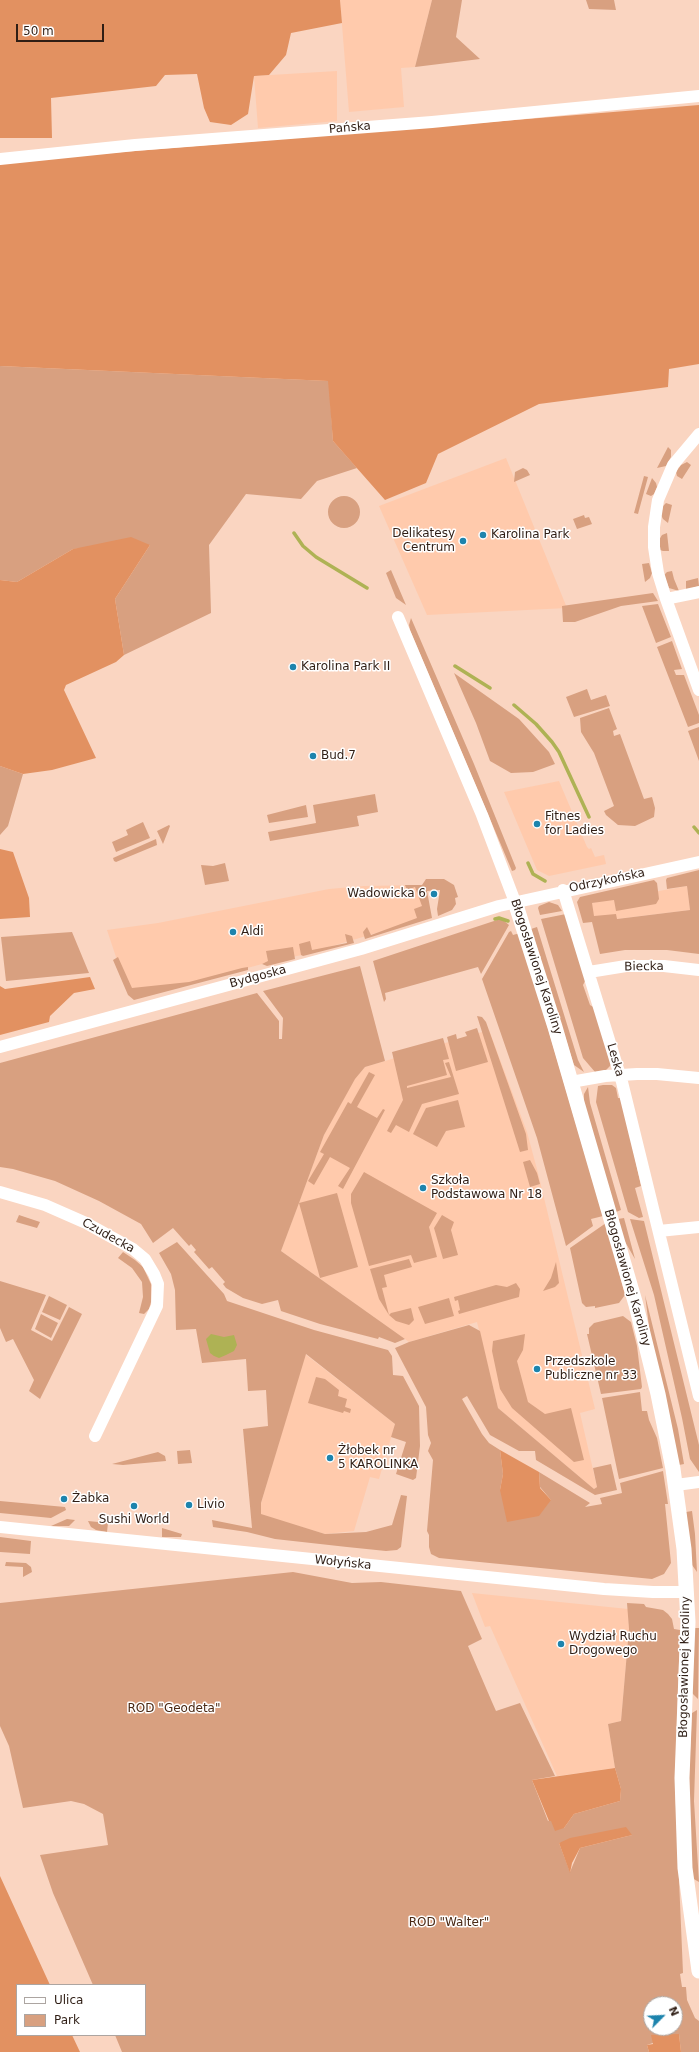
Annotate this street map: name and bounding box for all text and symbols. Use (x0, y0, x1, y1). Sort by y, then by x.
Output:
scale bar (18, 16, 106, 42)
text: 50 m (23, 24, 54, 38)
street label: Pańska (328, 119, 372, 137)
place label: Delikatesy Centrum (392, 527, 455, 555)
place label: Karolina Park (491, 528, 569, 542)
marker: Karolina Park (478, 530, 488, 540)
marker: Delikatesy Centrum (458, 536, 468, 546)
place label: Karolina Park II (301, 660, 390, 674)
marker: Karolina Park II (288, 662, 298, 672)
place label: Bud.7 (321, 749, 356, 763)
marker: Bud.7 (308, 751, 318, 761)
place label: Fitnes for Ladies (545, 810, 604, 838)
marker: Fitnes for Ladies (532, 819, 542, 829)
street label: Odrzykońska (568, 866, 646, 896)
place label: Wadowicka 6 (347, 887, 426, 901)
marker: Wadowicka 6 (429, 889, 439, 899)
street label: Błogosławionej Karoliny (507, 897, 565, 1037)
place label: Aldi (241, 925, 263, 939)
marker: Aldi (228, 927, 238, 937)
street label: Biecka (624, 959, 664, 975)
street label: Bydgoska (228, 963, 288, 991)
street label: Leska (603, 1042, 627, 1078)
place label: Szkoła Podstawowa Nr 18 (431, 1174, 542, 1202)
marker: Szkoła Podstawowa Nr 18 (418, 1183, 428, 1193)
street label: Błogosławionej Karoliny (601, 1208, 653, 1348)
street label: Czudecka (79, 1216, 137, 1256)
place label: Przedszkole Publiczne nr 33 (545, 1355, 637, 1383)
marker: Przedszkole Publiczne nr 33 (532, 1364, 542, 1374)
place label: Żłobek nr 5 KAROLINKA (338, 1444, 418, 1472)
marker: Żłobek nr 5 KAROLINKA (325, 1453, 335, 1463)
place label: Żabka (72, 1492, 109, 1506)
marker: Żabka (59, 1494, 69, 1504)
place label: Livio (197, 1498, 225, 1512)
marker: Livio (184, 1500, 194, 1510)
marker: Sushi World (129, 1501, 139, 1511)
place label: Sushi World (99, 1513, 169, 1527)
street label: Wołyńska (314, 1553, 372, 1573)
street label: Błogosławionej Karoliny (677, 1596, 693, 1738)
place label: Wydział Ruchu Drogowego (569, 1630, 657, 1658)
marker: Wydział Ruchu Drogowego (556, 1639, 566, 1649)
park label: ROD "Geodeta" (128, 1702, 220, 1716)
park label: ROD "Walter" (409, 1916, 489, 1930)
legend (16, 1984, 146, 2036)
text: Ulica (54, 1993, 83, 2007)
north arrow (643, 1996, 683, 2036)
text: N (666, 2004, 681, 2018)
text: Park (54, 2013, 80, 2027)

